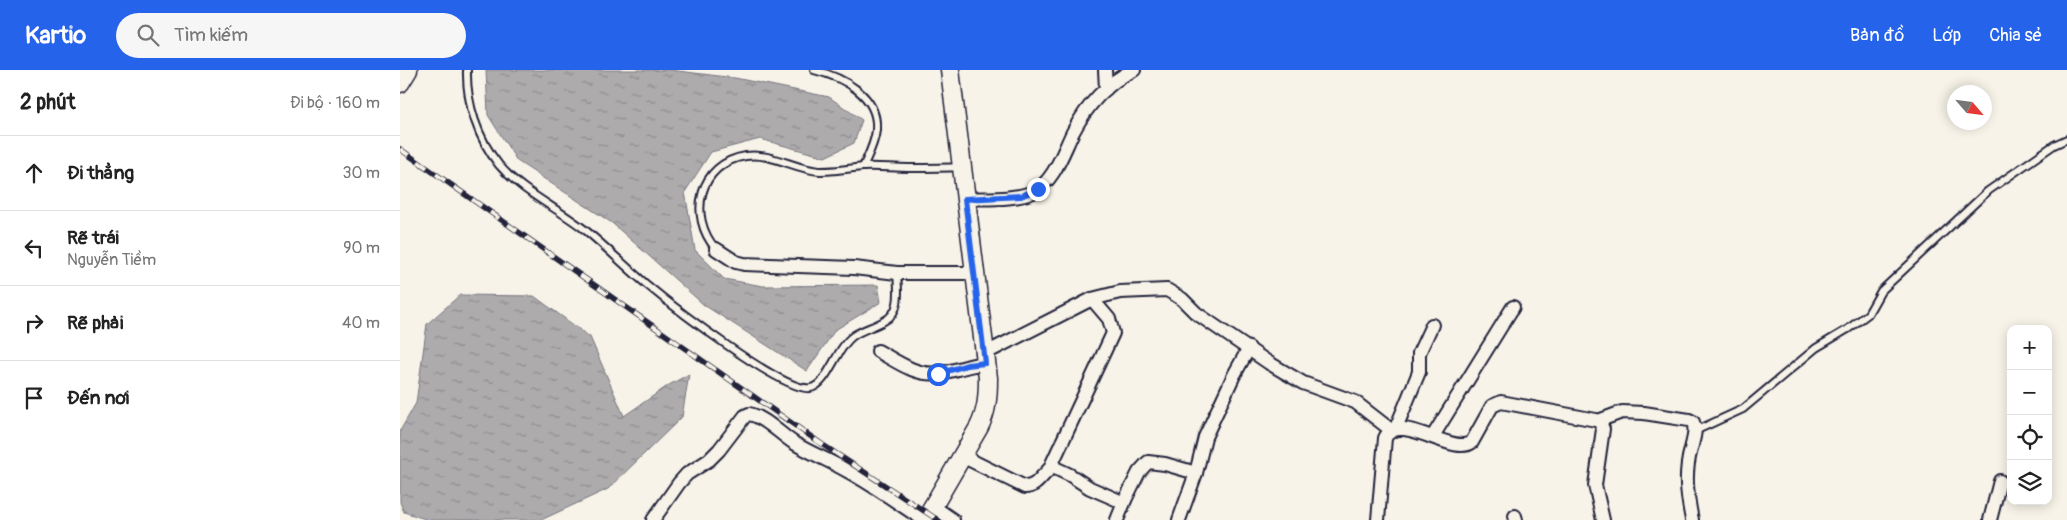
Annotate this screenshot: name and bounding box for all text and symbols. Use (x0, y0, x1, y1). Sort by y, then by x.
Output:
search box (116, 13, 466, 58)
text: Kartio (25, 21, 86, 50)
icon: search (134, 21, 162, 49)
text: Tìm kiếm (174, 23, 248, 47)
text: Bản đồ (1850, 24, 1904, 47)
text: Lớp (1932, 24, 1961, 47)
text: Chia sẻ (1989, 24, 2042, 47)
north arrow (1947, 85, 1992, 130)
text: 2 phút (20, 89, 75, 116)
text: Đi bộ · 160 m (290, 93, 380, 113)
icon: ahead (20, 159, 48, 187)
text: Đi thẳng (67, 161, 134, 185)
text: 30 m (342, 163, 380, 183)
route end (1027, 178, 1050, 201)
text: Rẽ trái (67, 226, 119, 250)
icon: left (20, 234, 48, 262)
text: 90 m (343, 238, 380, 258)
text: Nguyễn Tiềm (67, 250, 156, 270)
icon: right (20, 309, 48, 337)
text: Rẽ phải (67, 311, 123, 335)
text: 40 m (342, 313, 380, 333)
map controls (2007, 325, 2052, 505)
button: + (2007, 325, 2052, 370)
route start (927, 363, 950, 386)
button: − (2007, 370, 2052, 415)
icon: arrive (20, 384, 48, 412)
text: Đến nơi (67, 386, 129, 410)
button: locate (2007, 415, 2052, 460)
button: layers (2007, 460, 2052, 505)

